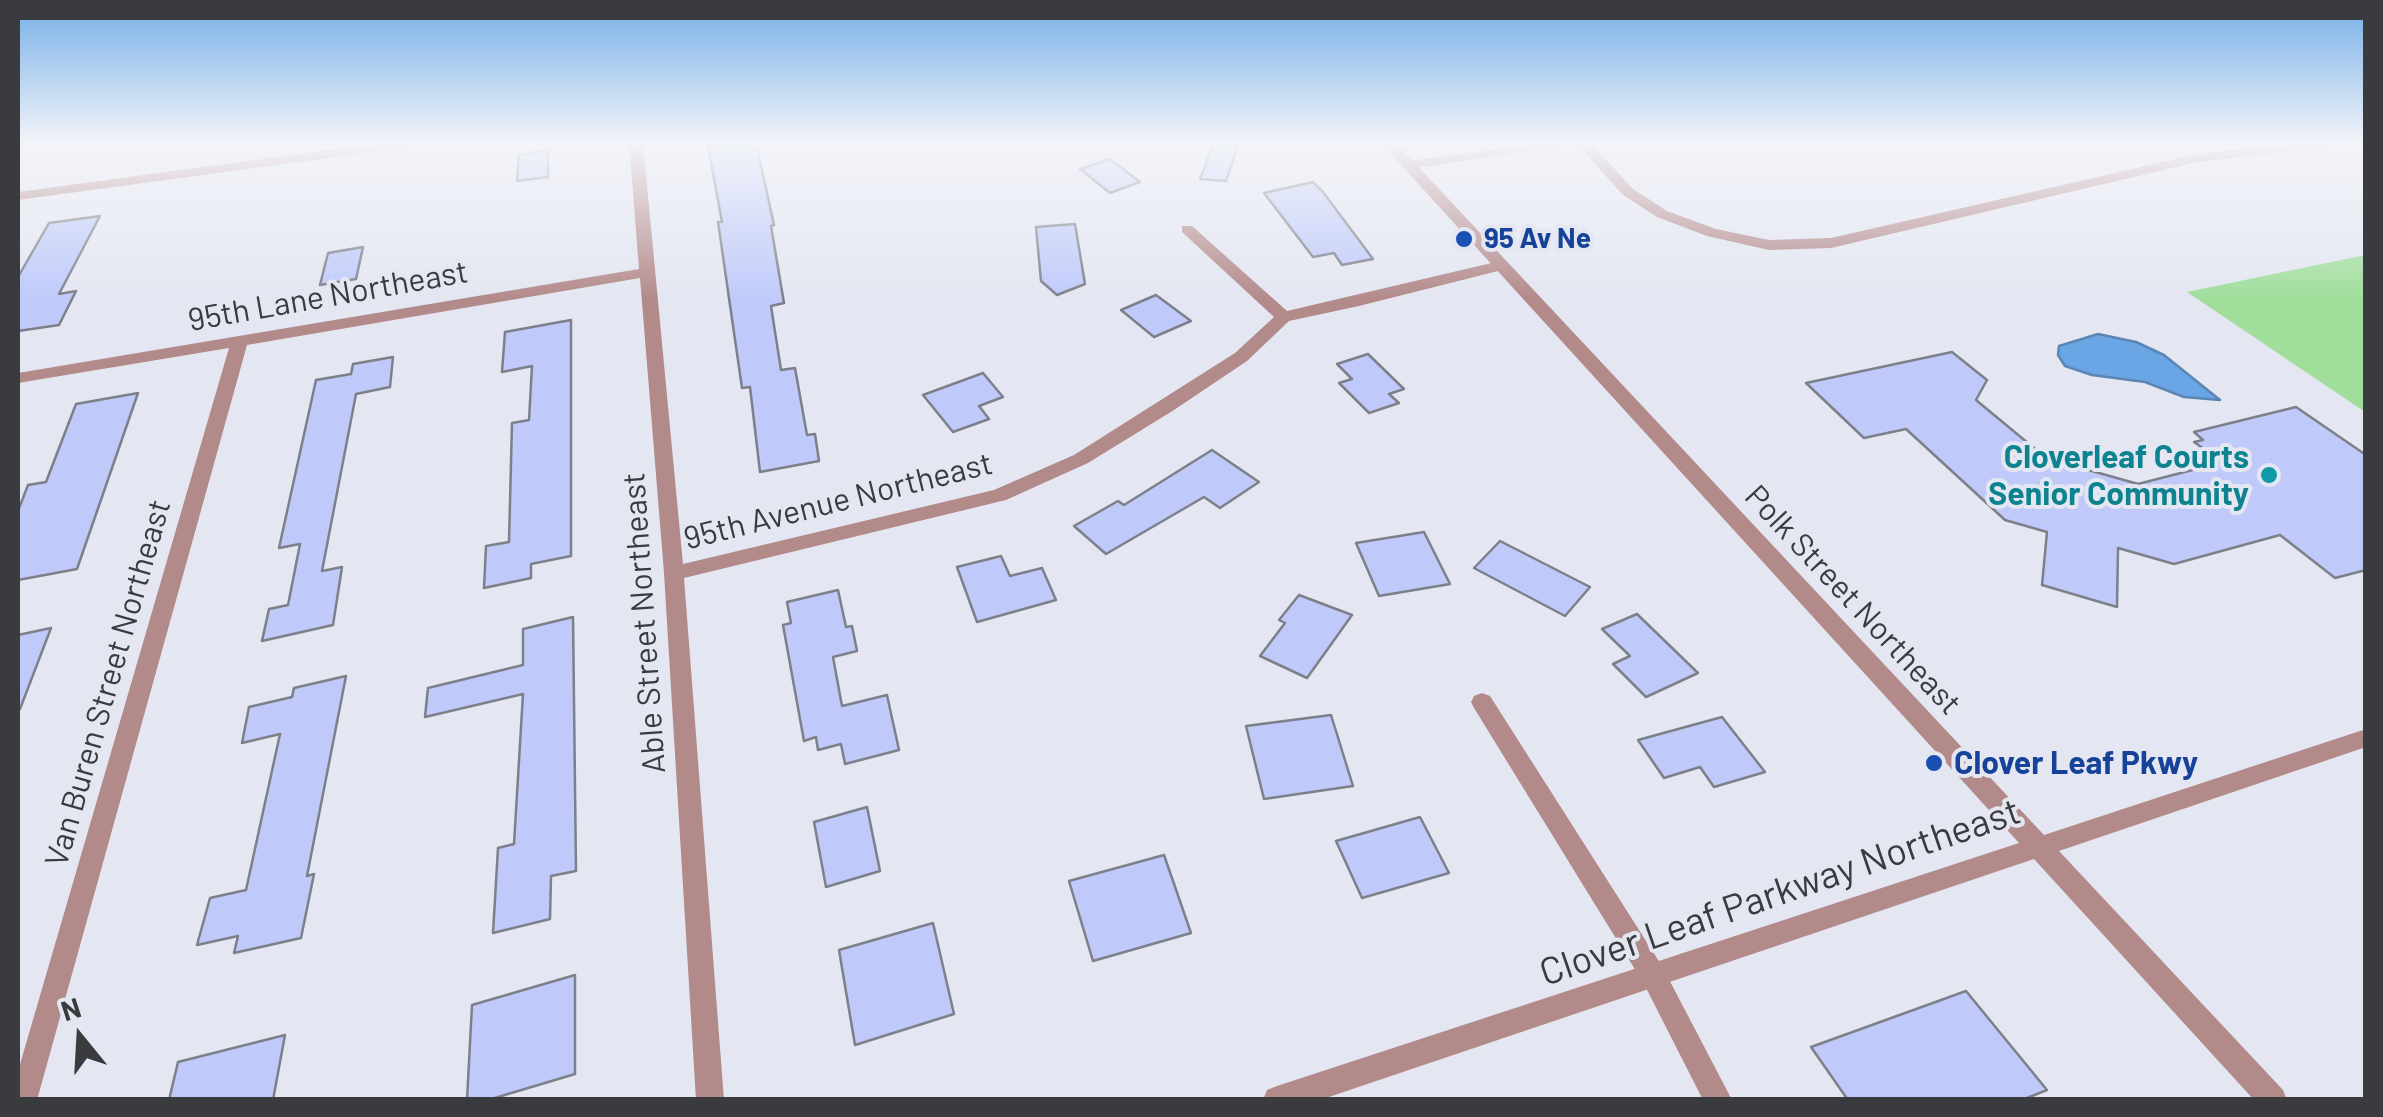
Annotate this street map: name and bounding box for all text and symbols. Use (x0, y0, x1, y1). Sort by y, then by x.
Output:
place label: 95 Av Ne (1484, 222, 1591, 256)
marker: 95 Av Ne (1453, 228, 1475, 250)
street label: 95th Lane Northeast (185, 252, 471, 340)
place label: Cloverleaf Courts Senior Community (1988, 438, 2249, 513)
street label: 95th Avenue Northeast (680, 444, 996, 558)
marker: Cloverleaf Courts Senior Community (2258, 464, 2280, 486)
street label: Able Street Northeast (614, 471, 674, 775)
street label: Polk Street Northeast (1737, 477, 1969, 723)
street label: Van Buren Street Northeast (37, 495, 179, 871)
place label: Clover Leaf Pkwy (1954, 744, 2198, 782)
marker: Clover Leaf Pkwy (1923, 752, 1945, 774)
street label: Clover Leaf Parkway Northeast (1534, 788, 2026, 996)
north arrow (30, 987, 130, 1087)
text: N (57, 989, 85, 1028)

